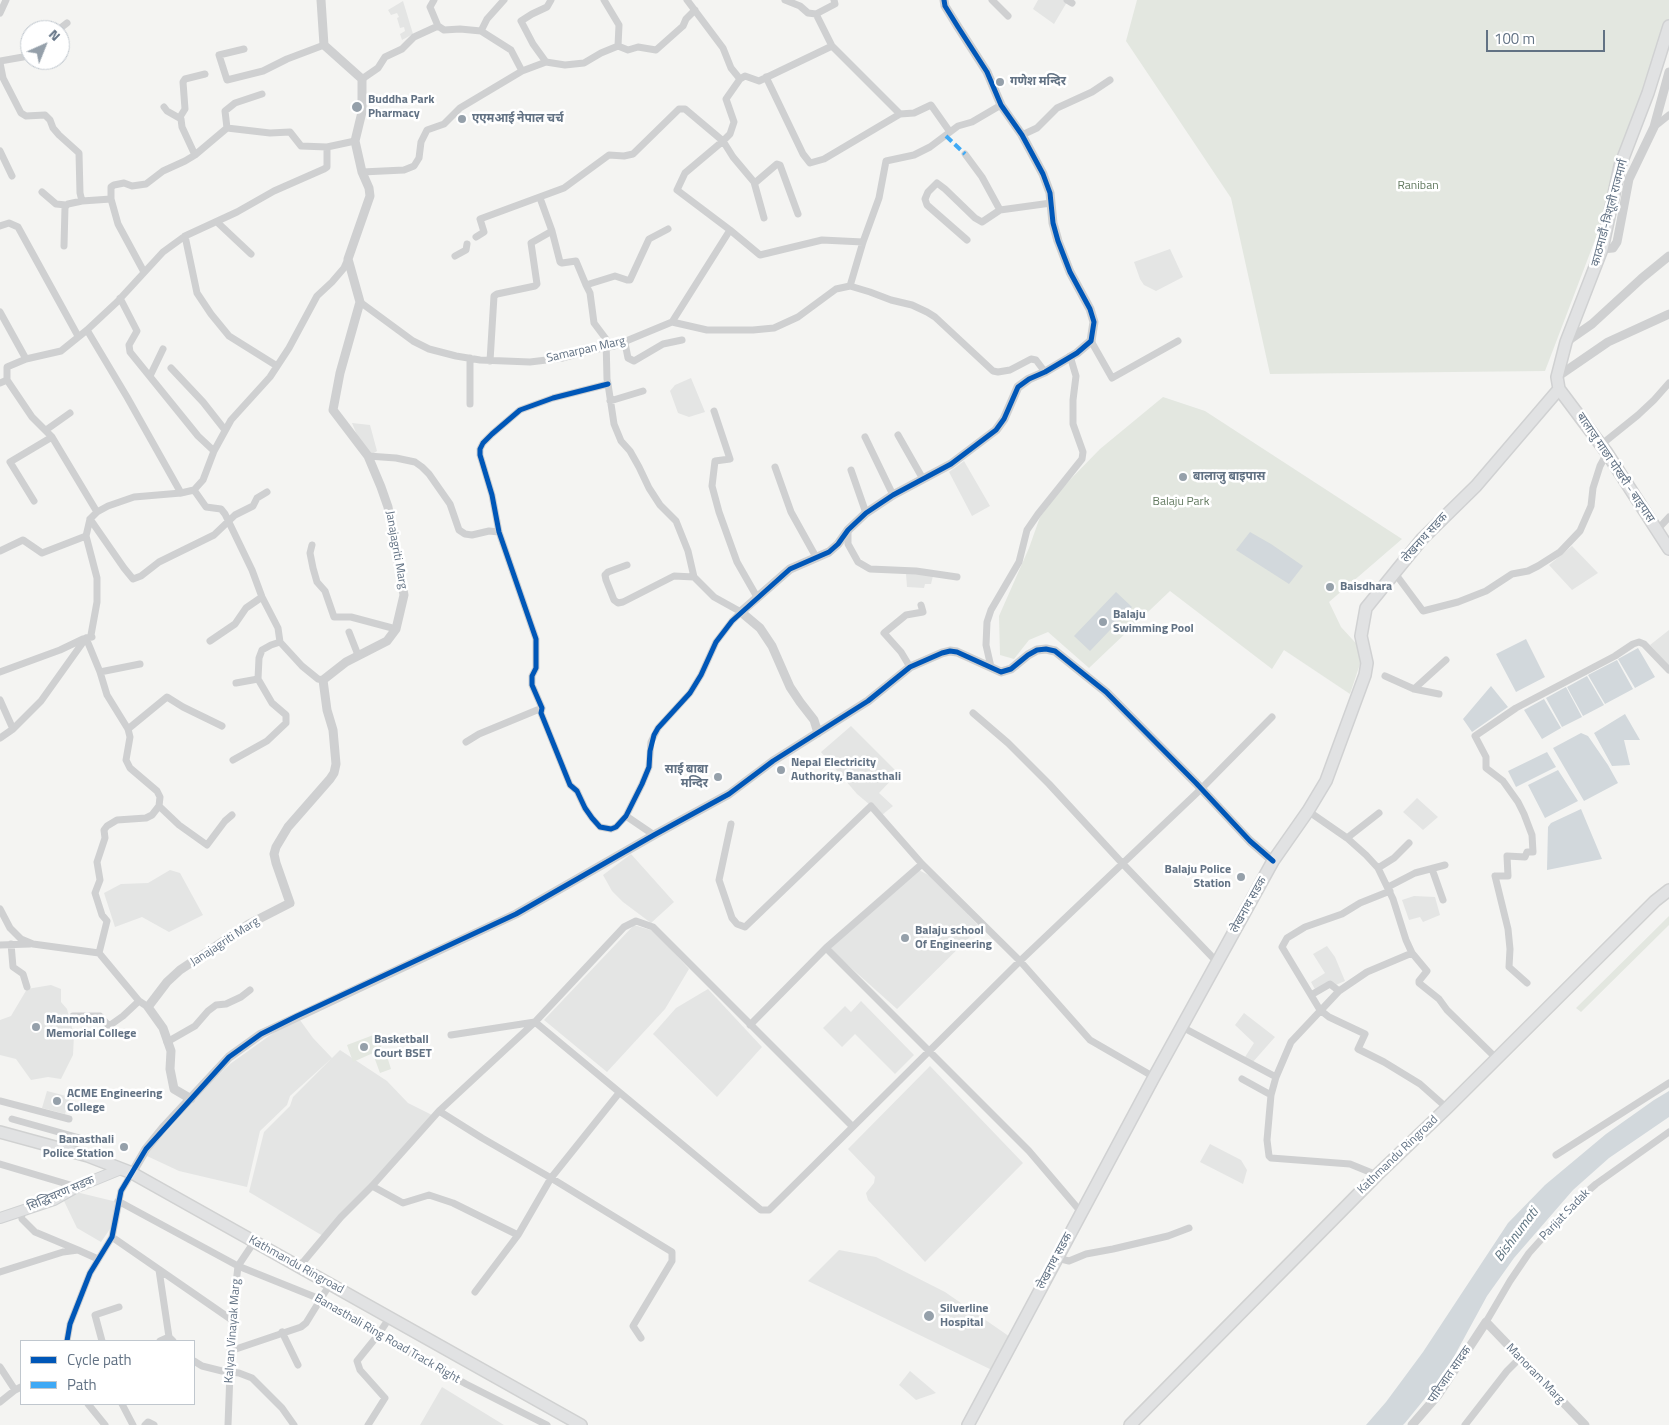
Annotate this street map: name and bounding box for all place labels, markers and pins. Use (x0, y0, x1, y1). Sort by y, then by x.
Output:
place label: गणेश मन्दिर (1010, 75, 1066, 89)
marker: गणेश मन्दिर (994, 76, 1006, 88)
place label: Buddha Park Pharmacy (368, 93, 434, 121)
marker: Buddha Park Pharmacy (350, 100, 364, 114)
place label: एएमआई नेपाल चर्च (472, 112, 563, 126)
marker: एएमआई नेपाल चर्च (456, 113, 468, 125)
place label: बालाजु बाइपास (1193, 470, 1265, 484)
marker: बालाजु बाइपास (1177, 471, 1189, 483)
place label: Baisdhara (1340, 580, 1392, 594)
marker: Baisdhara (1324, 581, 1336, 593)
place label: Balaju Swimming Pool (1113, 608, 1194, 636)
marker: Balaju Swimming Pool (1097, 616, 1109, 628)
place label: Nepal Electricity Authority, Banasthali (791, 756, 901, 784)
place label: साई बाबा मन्दिर (665, 763, 708, 791)
marker: Nepal Electricity Authority, Banasthali (775, 764, 787, 776)
marker: साई बाबा मन्दिर (712, 771, 724, 783)
place label: Balaju Police Station (1165, 863, 1231, 891)
marker: Balaju Police Station (1235, 871, 1247, 883)
place label: Balaju school Of Engineering (915, 924, 992, 952)
marker: Balaju school Of Engineering (899, 932, 911, 944)
place label: Manmohan Memorial College (46, 1013, 136, 1041)
marker: Manmohan Memorial College (30, 1021, 42, 1033)
place label: Basketball Court BSET (374, 1033, 432, 1061)
marker: Basketball Court BSET (358, 1041, 370, 1053)
place label: ACME Engineering College (67, 1087, 162, 1115)
marker: ACME Engineering College (51, 1095, 63, 1107)
place label: Banasthali Police Station (43, 1133, 114, 1161)
marker: Banasthali Police Station (118, 1141, 130, 1153)
place label: Silverline Hospital (940, 1302, 988, 1330)
marker: Silverline Hospital (922, 1309, 936, 1323)

